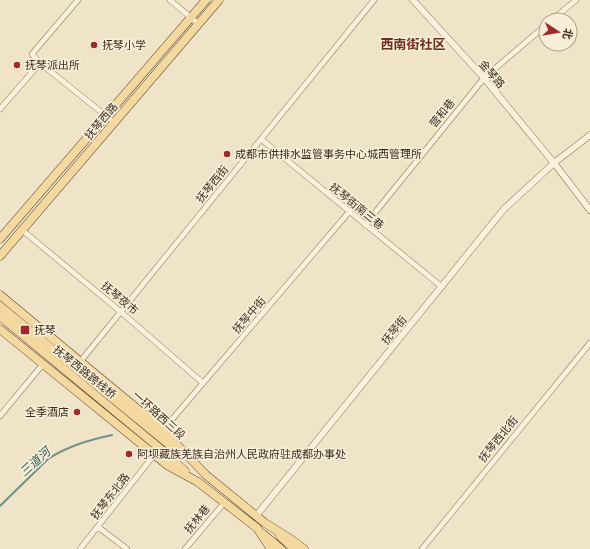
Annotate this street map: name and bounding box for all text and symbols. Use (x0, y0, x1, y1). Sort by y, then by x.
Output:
north arrow (538, 12, 578, 52)
text: 北 (561, 27, 575, 41)
district label: 西南街社区 (380, 37, 446, 52)
place label: 抚琴小学 (102, 39, 146, 51)
marker: 抚琴小学 (89, 40, 99, 50)
street label: 金琴路 (477, 58, 507, 90)
place label: 抚琴派出所 (25, 59, 80, 71)
marker: 抚琴派出所 (12, 60, 22, 70)
street label: 营和巷 (427, 96, 457, 130)
street label: 抚琴西路 (82, 100, 120, 142)
place label: 成都市供排水监管事务中心城西管理所 (235, 148, 422, 160)
marker: 成都市供排水监管事务中心城西管理所 (222, 149, 232, 159)
street label: 抚琴西街 (193, 163, 231, 205)
street label: 抚琴街南三巷 (328, 181, 386, 231)
street label: 抚琴夜市 (99, 279, 141, 317)
street label: 抚琴中街 (230, 294, 268, 336)
street label: 抚琴街 (379, 313, 409, 347)
marker: 抚琴 (19, 324, 31, 336)
place label: 抚琴 (34, 324, 56, 336)
street label: 抚琴西路跨线桥 (51, 343, 119, 401)
street label: 一环路西三段 (130, 388, 188, 442)
place label: 全季酒店 (25, 406, 69, 418)
marker: 全季酒店 (72, 407, 82, 417)
street label: 抚琴西北街 (476, 414, 520, 464)
water label: 三道河 (17, 443, 55, 479)
place label: 阿坝藏族羌族自治州人民政府驻成都办事处 (137, 448, 346, 460)
marker: 阿坝藏族羌族自治州人民政府驻成都办事处 (124, 449, 134, 459)
street label: 抚琴东北路 (88, 471, 132, 521)
street label: 抚林巷 (182, 503, 212, 535)

